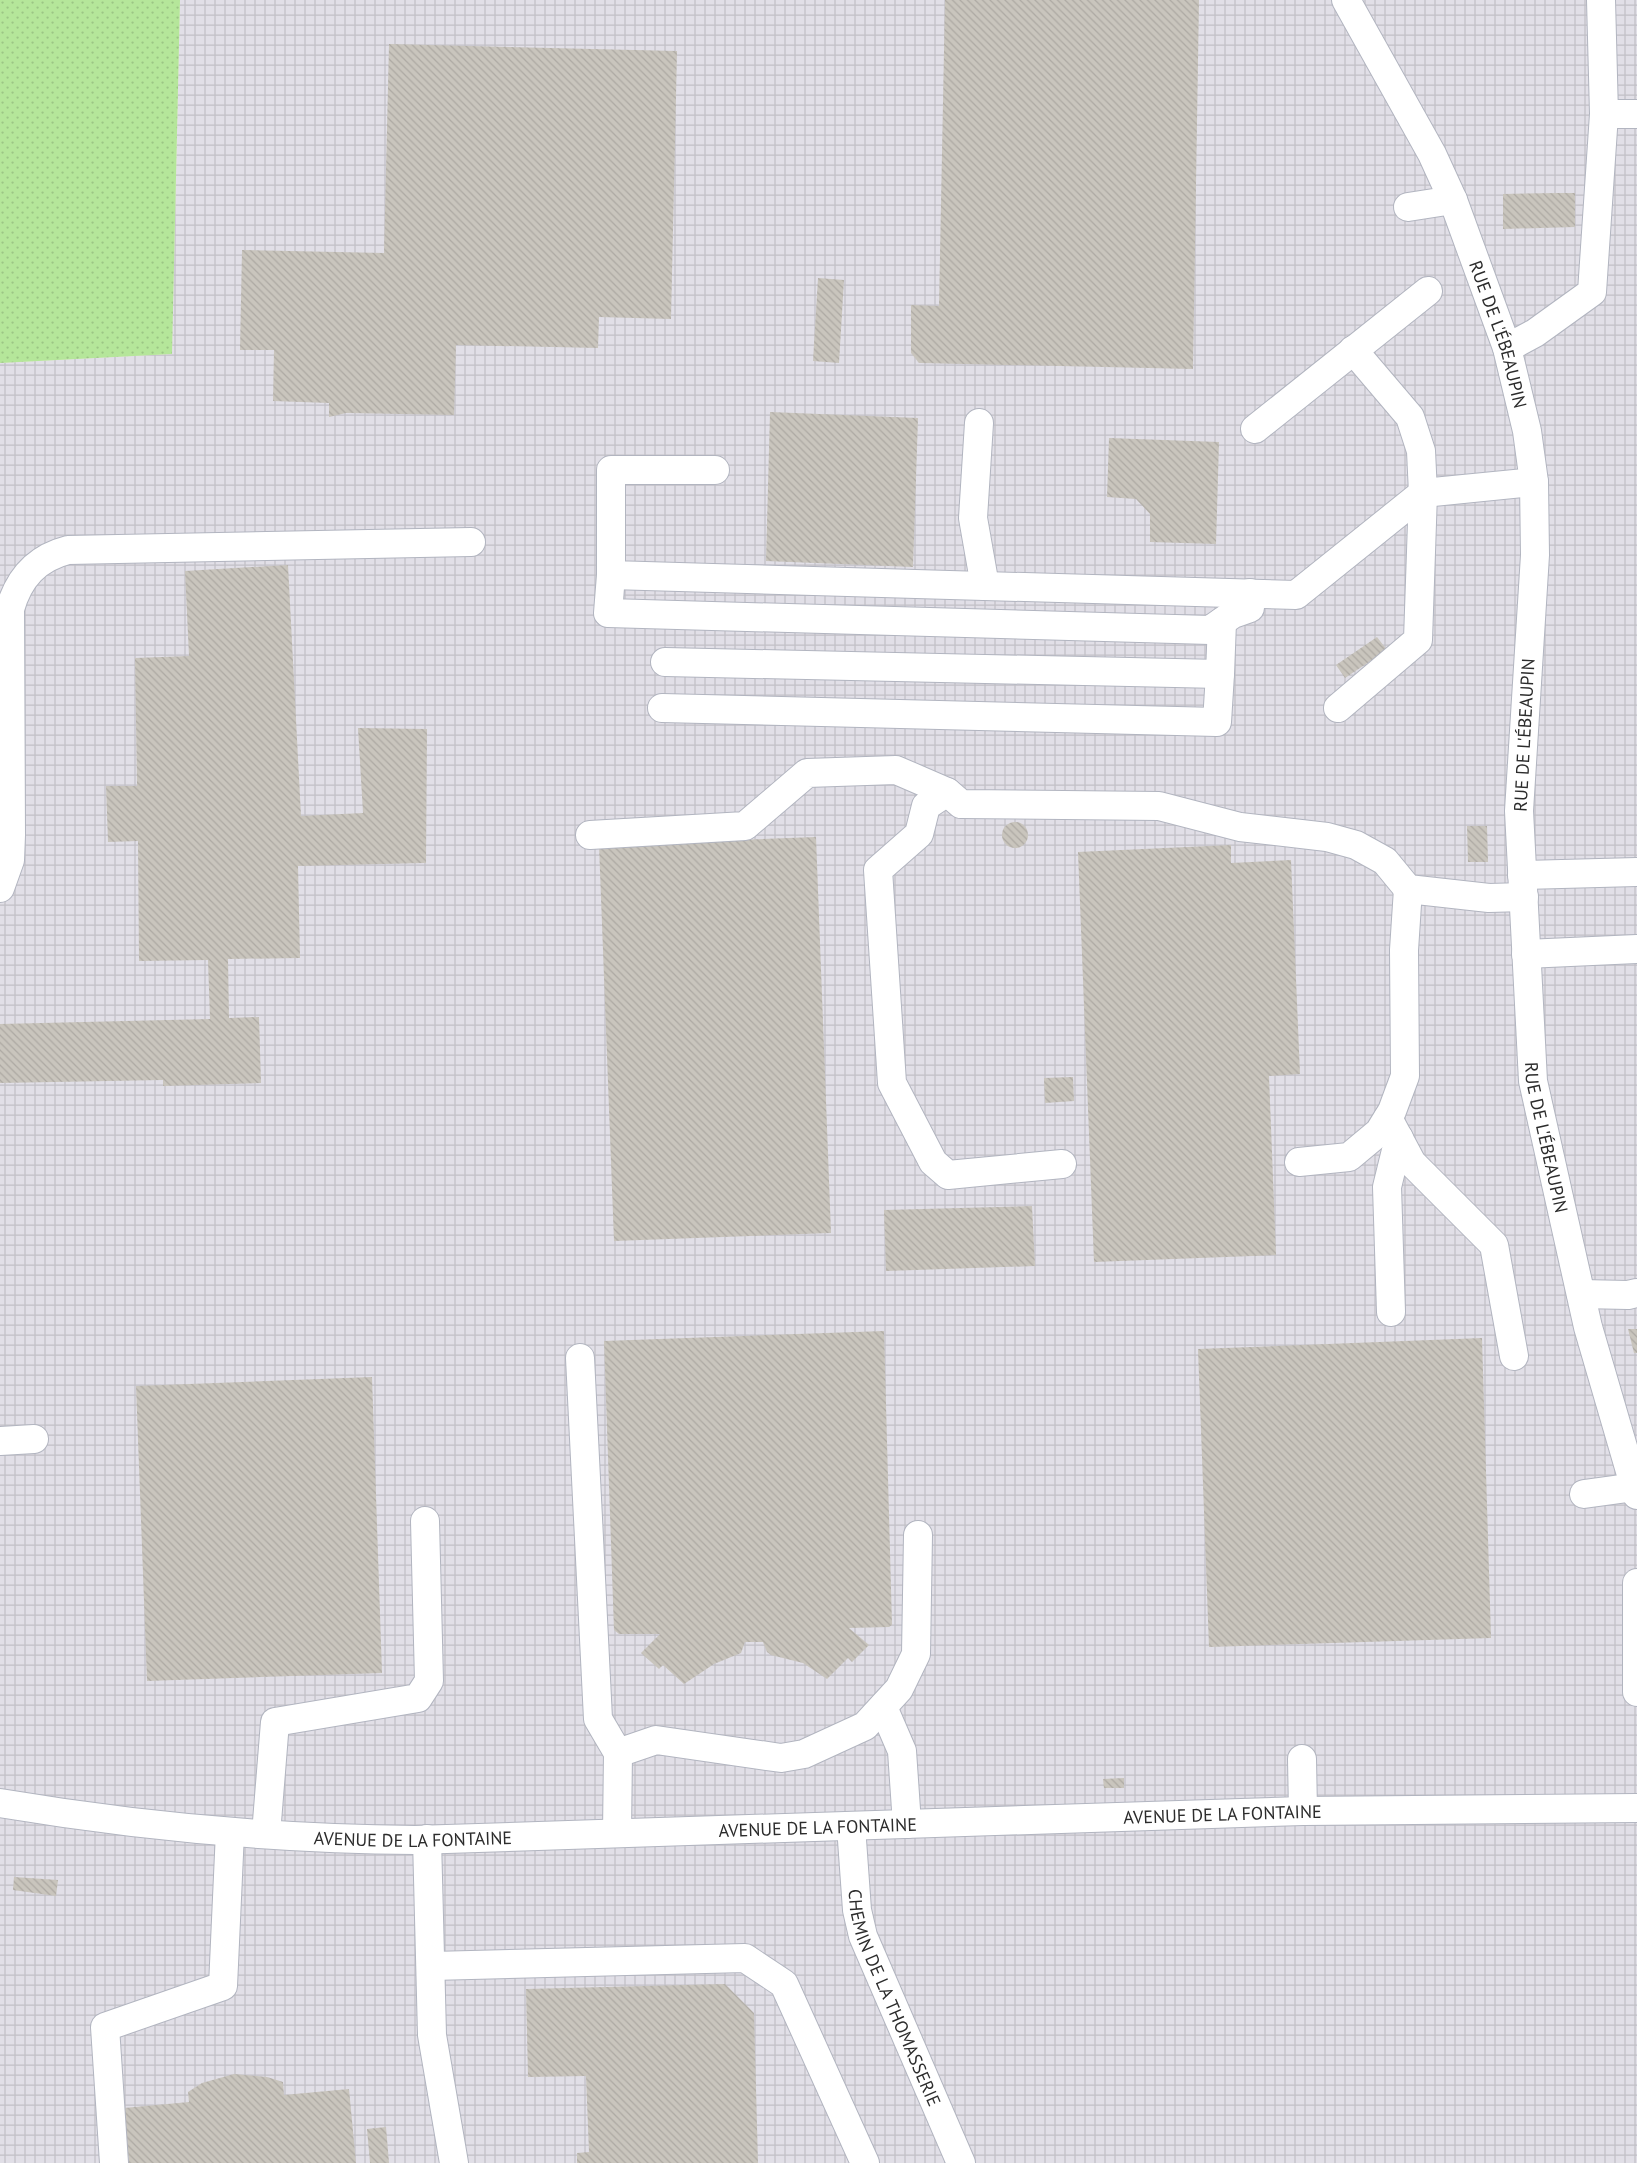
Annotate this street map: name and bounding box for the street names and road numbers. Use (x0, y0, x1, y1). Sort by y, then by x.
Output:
street label: RUE DE L'ÉBEAUPIN (1465, 257, 1533, 410)
street label: RUE DE L'ÉBEAUPIN (1508, 658, 1540, 812)
street label: RUE DE L'ÉBEAUPIN (1521, 1061, 1574, 1215)
street label: AVENUE DE LA FONTAINE (1123, 1799, 1322, 1828)
street label: AVENUE DE LA FONTAINE (718, 1812, 917, 1842)
street label: AVENUE DE LA FONTAINE (313, 1825, 512, 1852)
street label: CHEMIN DE LA THOMASSERIE (844, 1888, 946, 2109)

